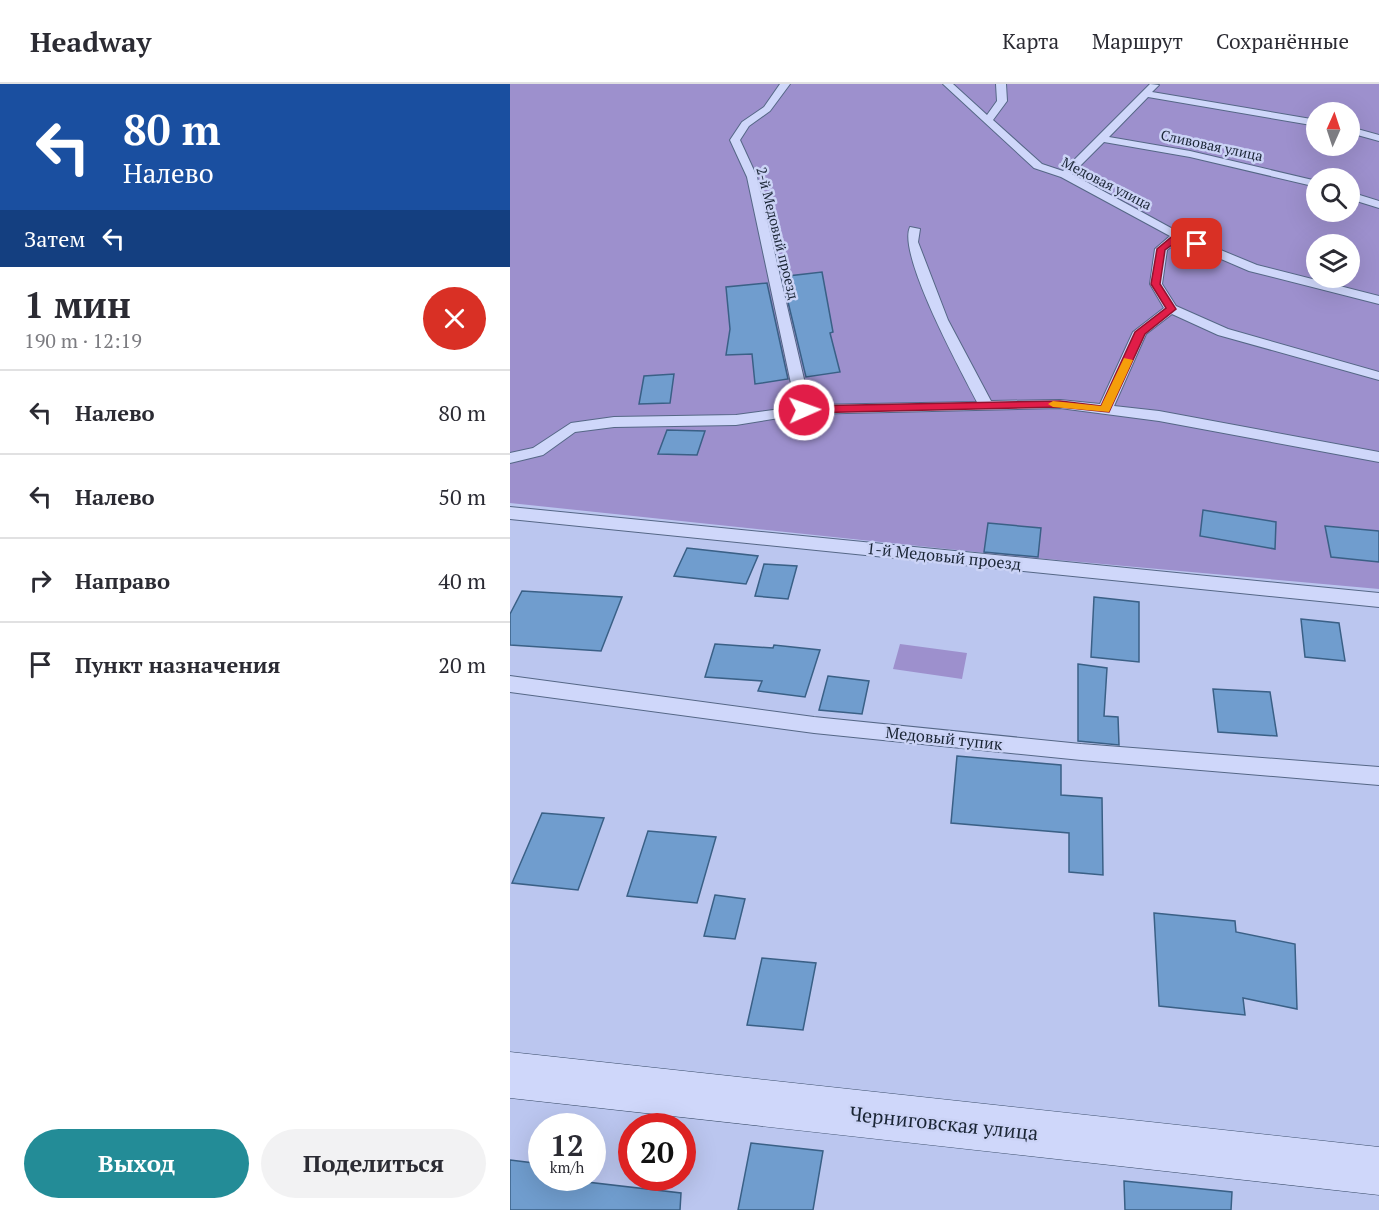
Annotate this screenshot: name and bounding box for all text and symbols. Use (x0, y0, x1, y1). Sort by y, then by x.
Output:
text: Headway (30, 23, 151, 60)
text: Карта (1002, 27, 1059, 55)
text: Маршрут (1092, 27, 1183, 55)
text: Сохранённые (1216, 27, 1349, 55)
text: 80 m (123, 101, 221, 157)
north arrow (1306, 102, 1360, 156)
map controls (1306, 102, 1360, 288)
icon: left (24, 108, 102, 186)
street label: Сливовая улица (1159, 125, 1265, 165)
street label: Медовая улица (1059, 152, 1155, 214)
text: Налево (123, 155, 214, 191)
street label: 2-й Медовый проезд (752, 165, 804, 301)
button: search (1306, 168, 1360, 222)
pin (1171, 218, 1222, 269)
icon: left (97, 222, 130, 255)
text: Затем (24, 224, 85, 253)
icon: arrive (1180, 227, 1213, 260)
button: layers (1306, 234, 1360, 288)
text: 1 мин (24, 281, 131, 328)
button: close (423, 287, 486, 350)
text: 190 m · 12:19 (24, 327, 142, 354)
position arrow (772, 378, 836, 442)
icon: left (24, 396, 57, 429)
text: Налево (75, 398, 155, 427)
text: 80 m (438, 398, 486, 427)
icon: left (24, 480, 57, 513)
text: Налево (75, 482, 155, 511)
text: 50 m (438, 482, 486, 511)
street label: 1-й Медовый проезд (866, 537, 1022, 575)
icon: right (24, 564, 57, 597)
text: Направо (75, 566, 170, 595)
text: 40 m (438, 566, 486, 595)
icon: arrive (24, 648, 57, 681)
text: Пункт назначения (75, 650, 280, 679)
text: 20 m (438, 650, 486, 679)
street label: Медовый тупик (884, 721, 1004, 755)
street label: Черниговская улица (848, 1100, 1040, 1146)
speed limit sign: 20 (618, 1113, 696, 1191)
text: 12 (550, 1125, 584, 1165)
button: Выход (24, 1129, 249, 1198)
button: Поделиться (261, 1129, 486, 1198)
text: km/h (550, 1157, 584, 1177)

